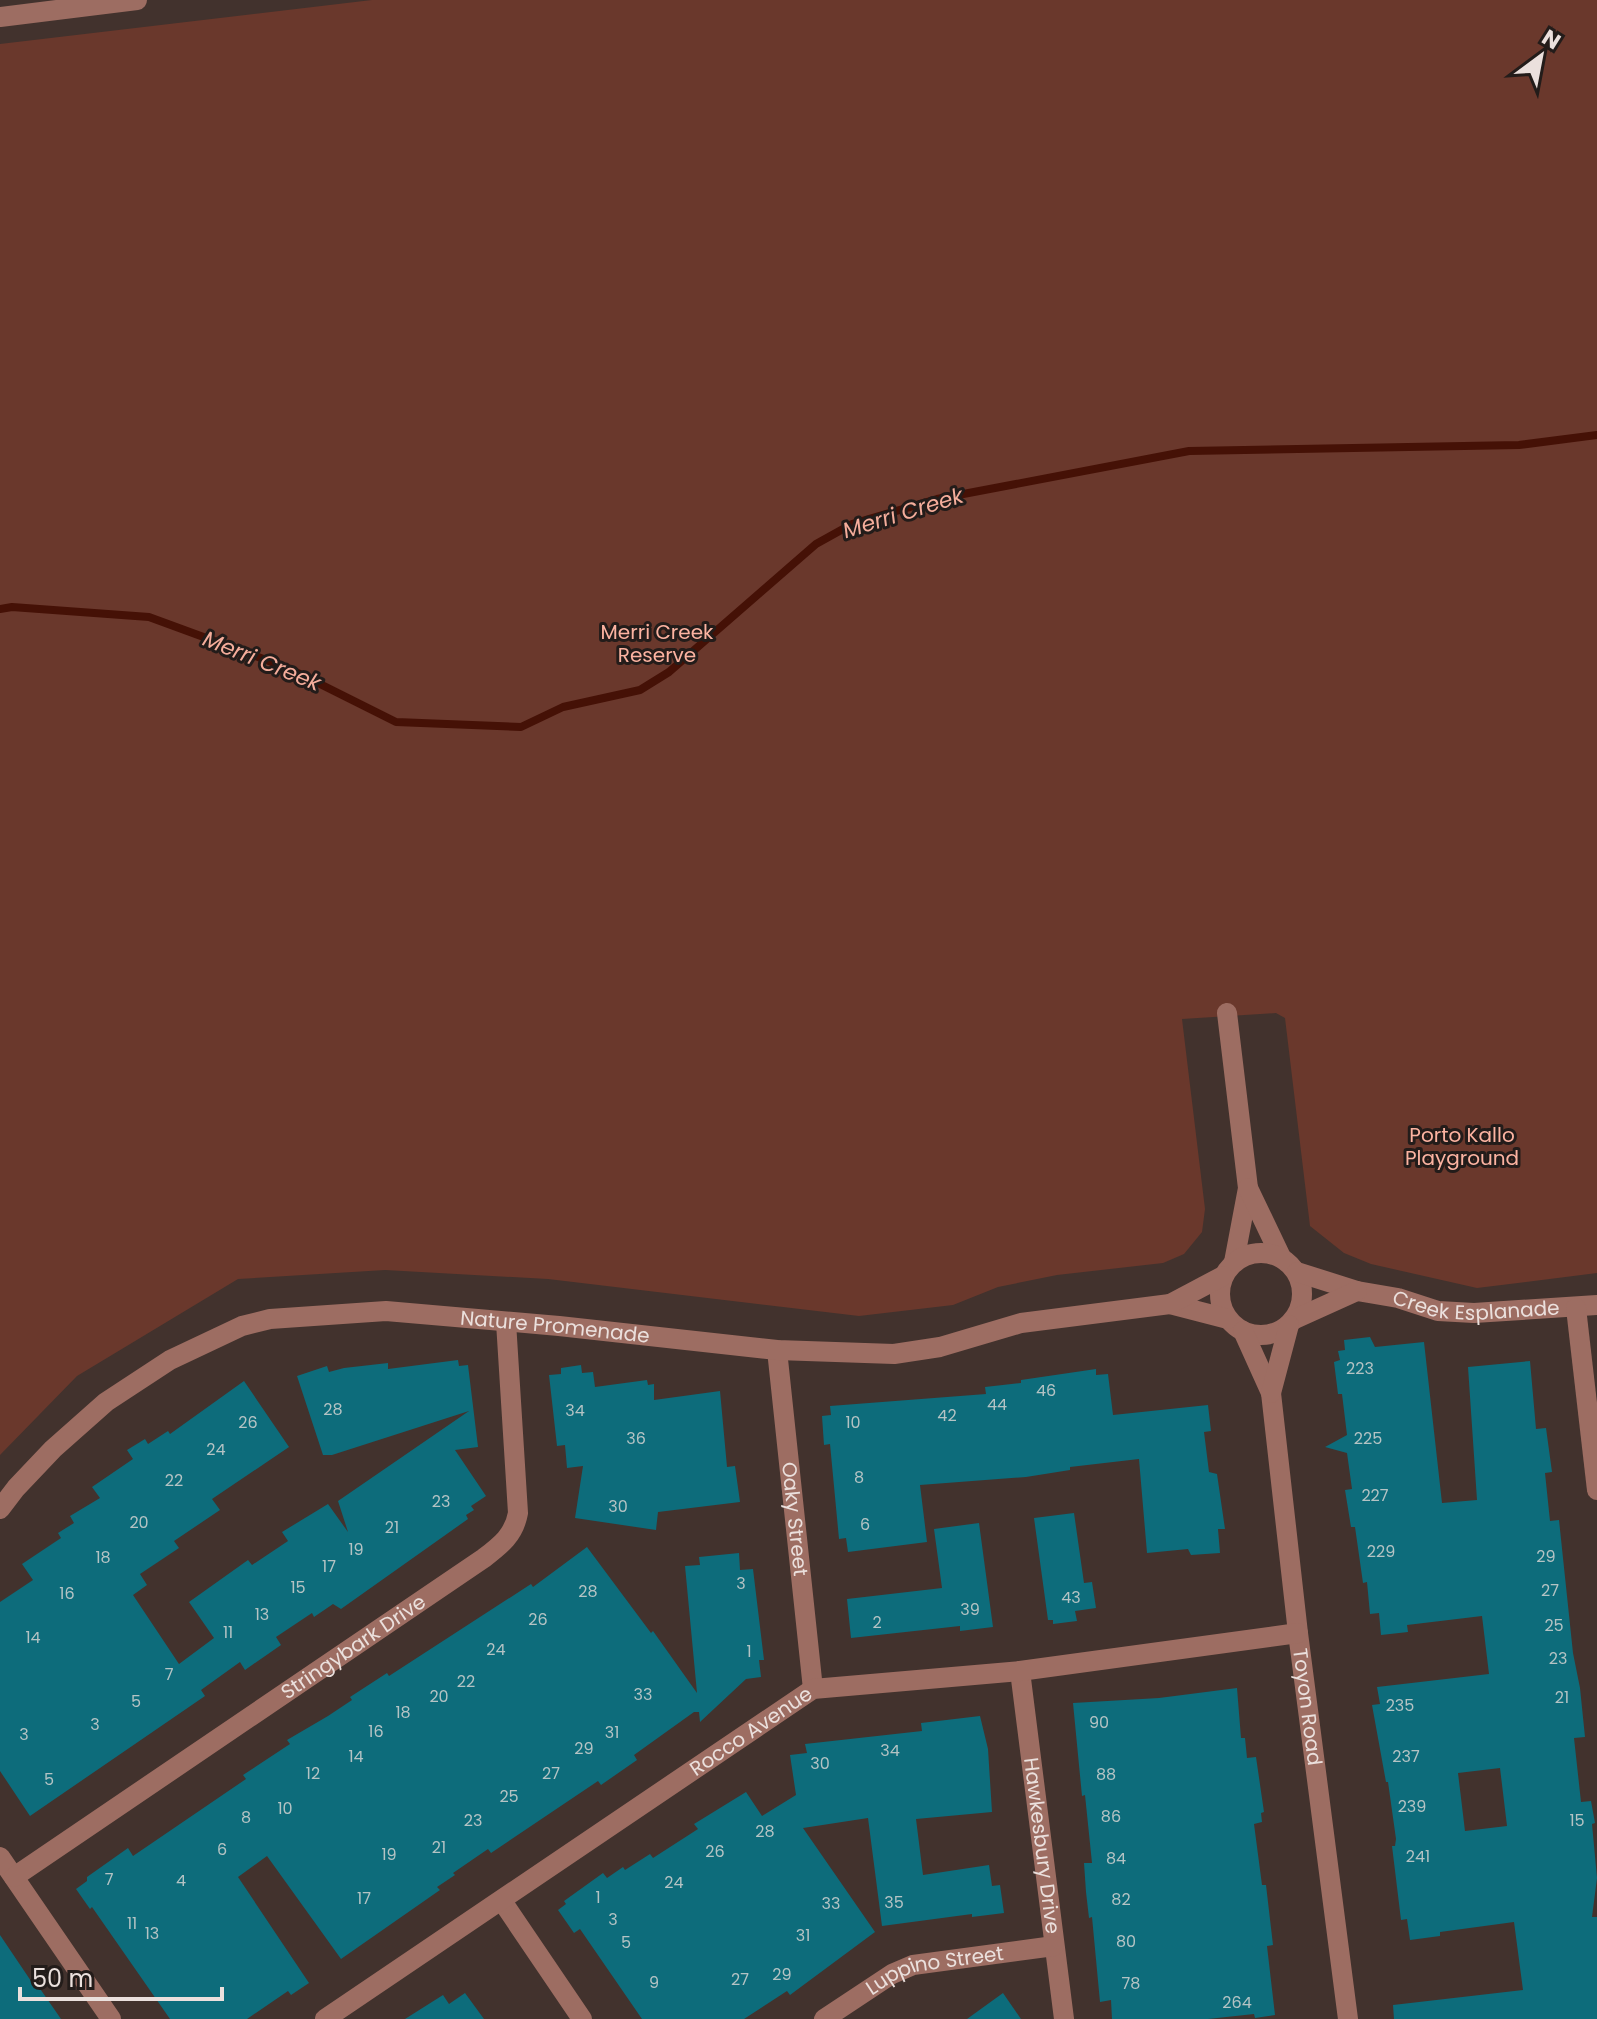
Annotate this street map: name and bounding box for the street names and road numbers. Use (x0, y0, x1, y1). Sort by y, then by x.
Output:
street label: Creek Esplanade (1389, 1283, 1560, 1327)
street label: Nature Promenade (459, 1304, 651, 1350)
street label: Oaky Street (775, 1461, 815, 1578)
street label: Stringybark Drive (275, 1588, 431, 1706)
street label: Toyon Road (1286, 1647, 1329, 1767)
street label: Rocco Avenue (684, 1680, 818, 1783)
street label: Hawkesbury Drive (1017, 1756, 1067, 1935)
street label: Luppino Street (860, 1939, 1005, 2002)

